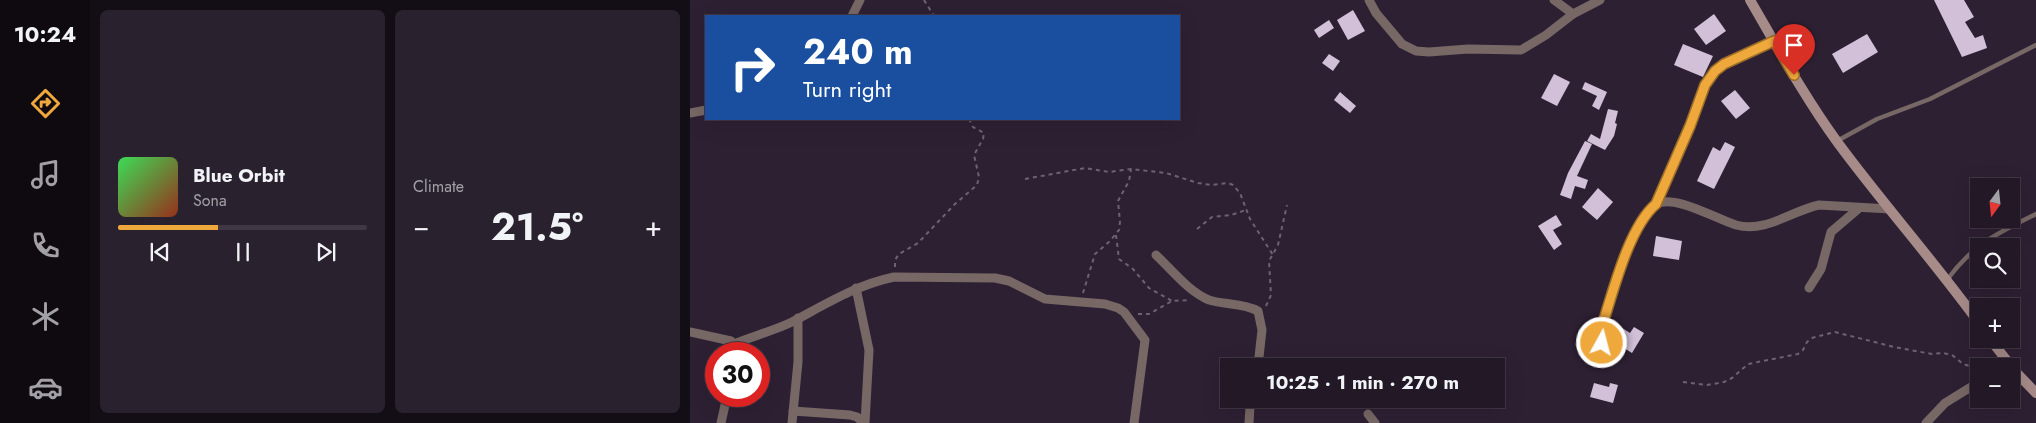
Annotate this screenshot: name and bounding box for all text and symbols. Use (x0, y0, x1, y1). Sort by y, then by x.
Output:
text: 10:24 (14, 18, 76, 50)
pin (1773, 24, 1815, 75)
text: 240 m (803, 27, 913, 77)
icon: arrive (1780, 31, 1808, 59)
icon: right (720, 35, 785, 100)
text: Turn right (803, 73, 891, 105)
icon: directions (28, 86, 63, 121)
icon: music (28, 157, 63, 192)
text: Blue Orbit (193, 162, 285, 189)
text: Climate (413, 175, 464, 198)
north arrow (1970, 178, 2020, 228)
map controls (1970, 178, 2020, 408)
text: Sona (193, 189, 227, 212)
text: 21.5° (491, 199, 583, 254)
text: − (413, 206, 430, 247)
text: + (645, 206, 662, 247)
icon: phone (28, 228, 63, 263)
icon: previous (146, 238, 174, 266)
icon: pause (229, 238, 257, 266)
icon: next (312, 238, 340, 266)
button: search (1970, 238, 2020, 288)
button: + (1970, 298, 2020, 348)
icon: climate (28, 299, 63, 334)
position arrow (1575, 316, 1627, 368)
speed limit sign: 30 (705, 342, 770, 407)
button: − (1970, 358, 2020, 408)
text: 10:25 · 1 min · 270 m (1266, 369, 1459, 396)
icon: car (28, 370, 63, 405)

